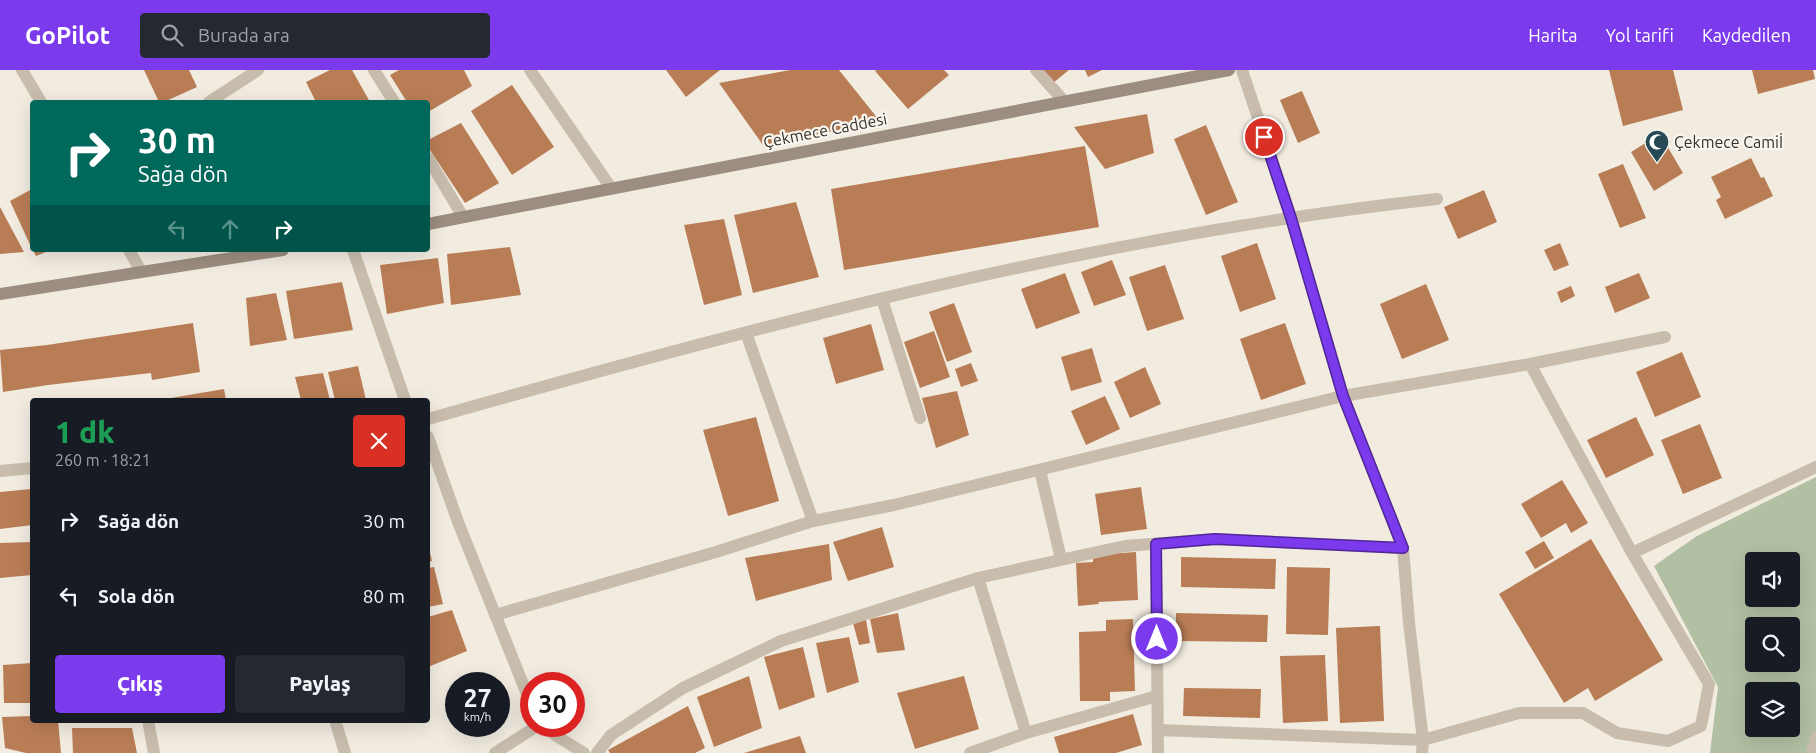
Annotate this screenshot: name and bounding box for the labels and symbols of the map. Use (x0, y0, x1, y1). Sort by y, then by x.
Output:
street label: Çekmece Caddesi (762, 109, 888, 151)
pin (1243, 116, 1285, 158)
mosque icon: Çekmece Camiİ (1644, 129, 1670, 163)
place label: Çekmece Camiİ (1674, 133, 1783, 151)
position arrow (1130, 612, 1182, 664)
speed limit sign: 30 (520, 672, 585, 737)

